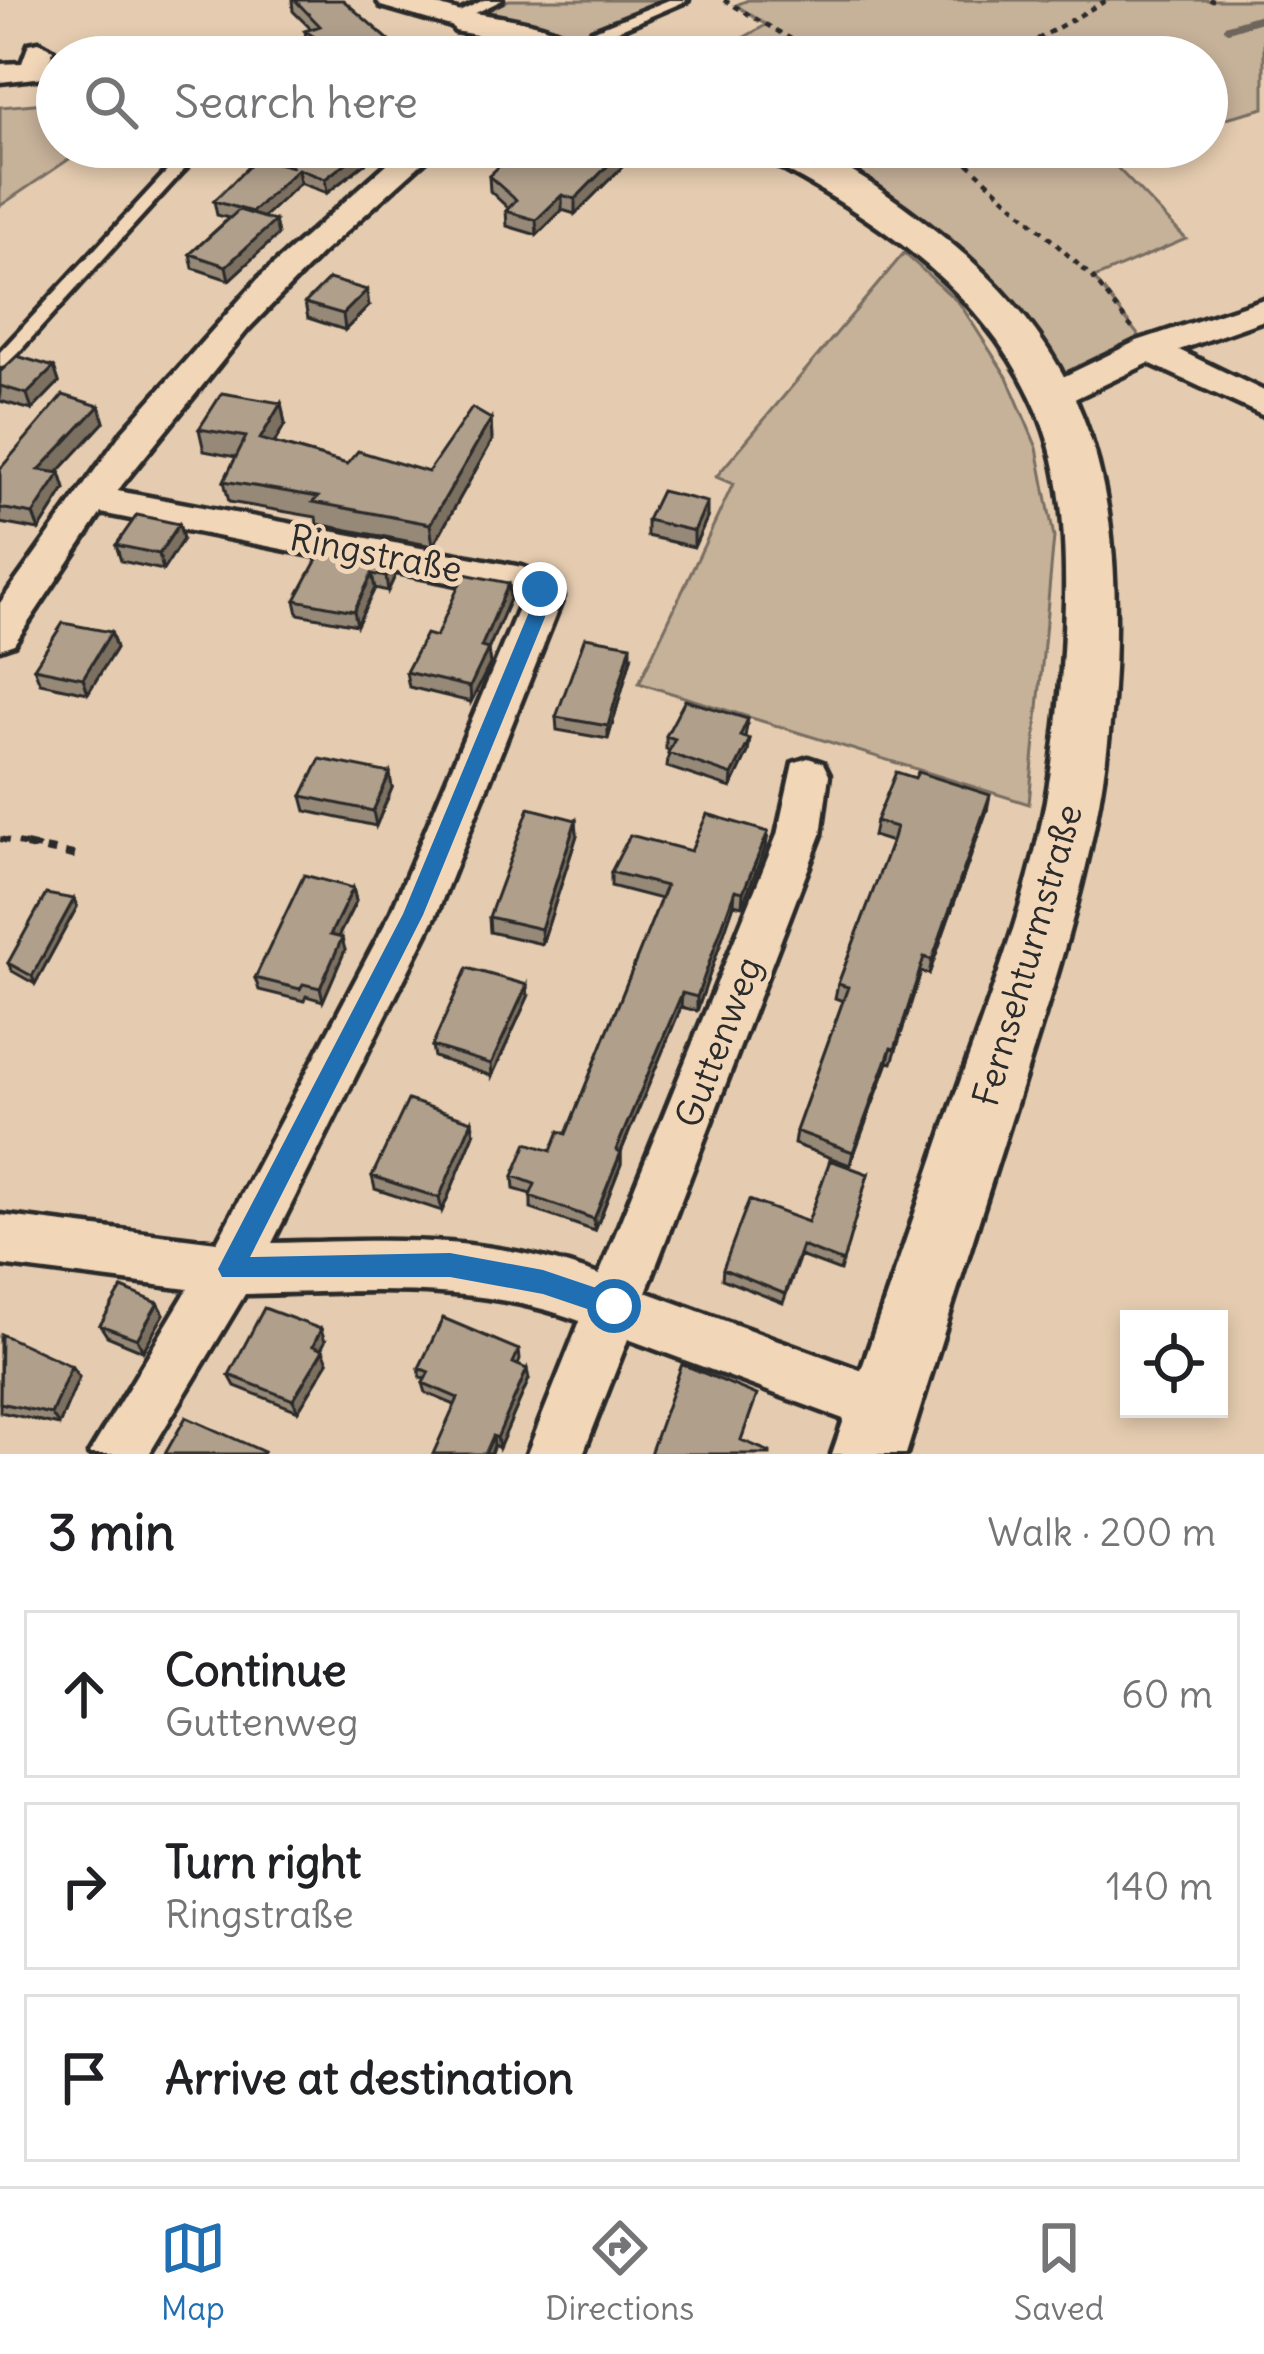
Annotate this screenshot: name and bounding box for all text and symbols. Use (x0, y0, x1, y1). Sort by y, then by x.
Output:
search box (36, 36, 1228, 168)
icon: search (78, 69, 144, 135)
text: Search here (174, 74, 418, 130)
street label: Ringstraße (286, 515, 466, 592)
route end (513, 562, 567, 616)
street label: Fernsehturmstraße (963, 799, 1092, 1111)
street label: Guttenweg (665, 951, 771, 1134)
route start (587, 1279, 641, 1333)
map controls (1120, 1310, 1228, 1418)
button: locate (1120, 1310, 1228, 1418)
text: 3 min (48, 1500, 175, 1564)
text: Walk · 200 m (988, 1508, 1216, 1557)
text: Continue (165, 1642, 347, 1698)
icon: ahead (51, 1661, 117, 1727)
text: 60 m (1121, 1670, 1213, 1719)
text: Guttenweg (165, 1698, 359, 1747)
text: Turn right (165, 1834, 361, 1890)
icon: right (51, 1853, 117, 1919)
text: 140 m (1106, 1862, 1213, 1911)
text: Ringstraße (165, 1890, 354, 1939)
icon: arrive (51, 2045, 117, 2111)
text: Arrive at destination (165, 2050, 574, 2106)
tab: Map (160, 2215, 226, 2329)
tab: Directions (545, 2215, 694, 2329)
tab: Saved (1014, 2215, 1104, 2329)

